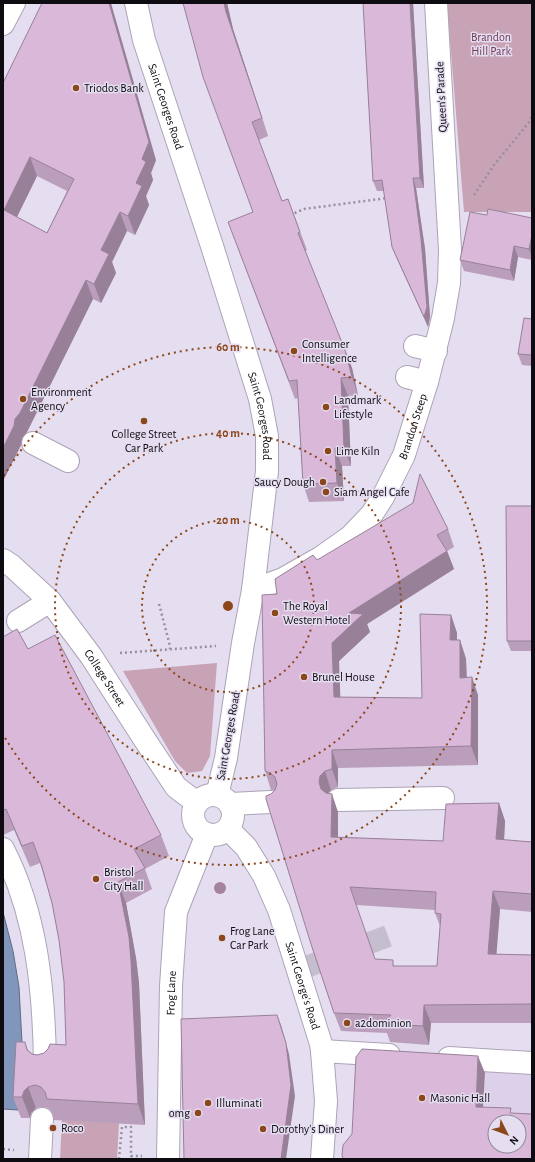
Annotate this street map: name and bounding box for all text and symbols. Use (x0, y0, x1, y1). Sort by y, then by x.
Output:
park label: Brandon Hill Park (471, 31, 511, 57)
street label: Queen's Parade (433, 61, 450, 133)
street label: Saint Georges Road (146, 62, 186, 151)
place label: Triodos Bank (84, 82, 144, 94)
marker: Triodos Bank (71, 83, 81, 93)
place label: Consumer Intelligence (302, 338, 357, 364)
text: 60 m (216, 341, 240, 353)
marker: Consumer Intelligence (289, 346, 299, 356)
street label: Saint Georges Road (246, 370, 273, 460)
place label: Environment Agency (31, 386, 92, 413)
street label: Brandon Steep (397, 392, 429, 462)
marker: Environment Agency (18, 394, 28, 404)
place label: Landmark Lifestyle (334, 394, 382, 421)
marker: Landmark Lifestyle (321, 402, 331, 412)
marker: College Street Car Park (139, 416, 149, 426)
text: 40 m (216, 427, 240, 439)
place label: College Street Car Park (112, 428, 177, 454)
place label: Lime Kiln (336, 445, 380, 457)
marker: Lime Kiln (323, 446, 333, 456)
place label: Saucy Dough (254, 476, 315, 489)
marker: Saucy Dough (318, 477, 328, 487)
place label: Siam Angel Cafe (334, 486, 410, 498)
marker: Siam Angel Cafe (321, 487, 331, 497)
text: 20 m (216, 514, 240, 526)
centre of rings (221, 599, 235, 613)
place label: The Royal Western Hotel (283, 600, 350, 626)
marker: The Royal Western Hotel (270, 608, 280, 618)
street label: College Street (82, 647, 128, 709)
place label: Brunel House (312, 671, 375, 683)
marker: Brunel House (299, 672, 309, 682)
street label: Saint Georges Road (214, 691, 242, 781)
place label: Bristol City Hall (104, 866, 144, 893)
marker: Bristol City Hall (91, 874, 101, 884)
place label: Frog Lane Car Park (230, 925, 274, 951)
marker: Frog Lane Car Park (217, 933, 227, 943)
street label: Saint George's Road (283, 940, 322, 1031)
street label: Frog Lane (164, 970, 178, 1015)
place label: a2dominion (355, 1017, 412, 1029)
marker: a2dominion (342, 1018, 352, 1028)
place label: Masonic Hall (430, 1092, 490, 1104)
marker: Masonic Hall (417, 1093, 427, 1103)
place label: Illuminati (216, 1097, 262, 1109)
marker: Illuminati (203, 1098, 213, 1108)
place label: omg (169, 1107, 190, 1119)
marker: omg (193, 1108, 203, 1118)
north arrow (487, 1114, 527, 1154)
place label: Roco (61, 1122, 84, 1134)
marker: Roco (48, 1123, 58, 1133)
place label: Dorothy's Diner (271, 1123, 344, 1136)
marker: Dorothy's Diner (258, 1124, 268, 1134)
text: N (507, 1134, 521, 1147)

